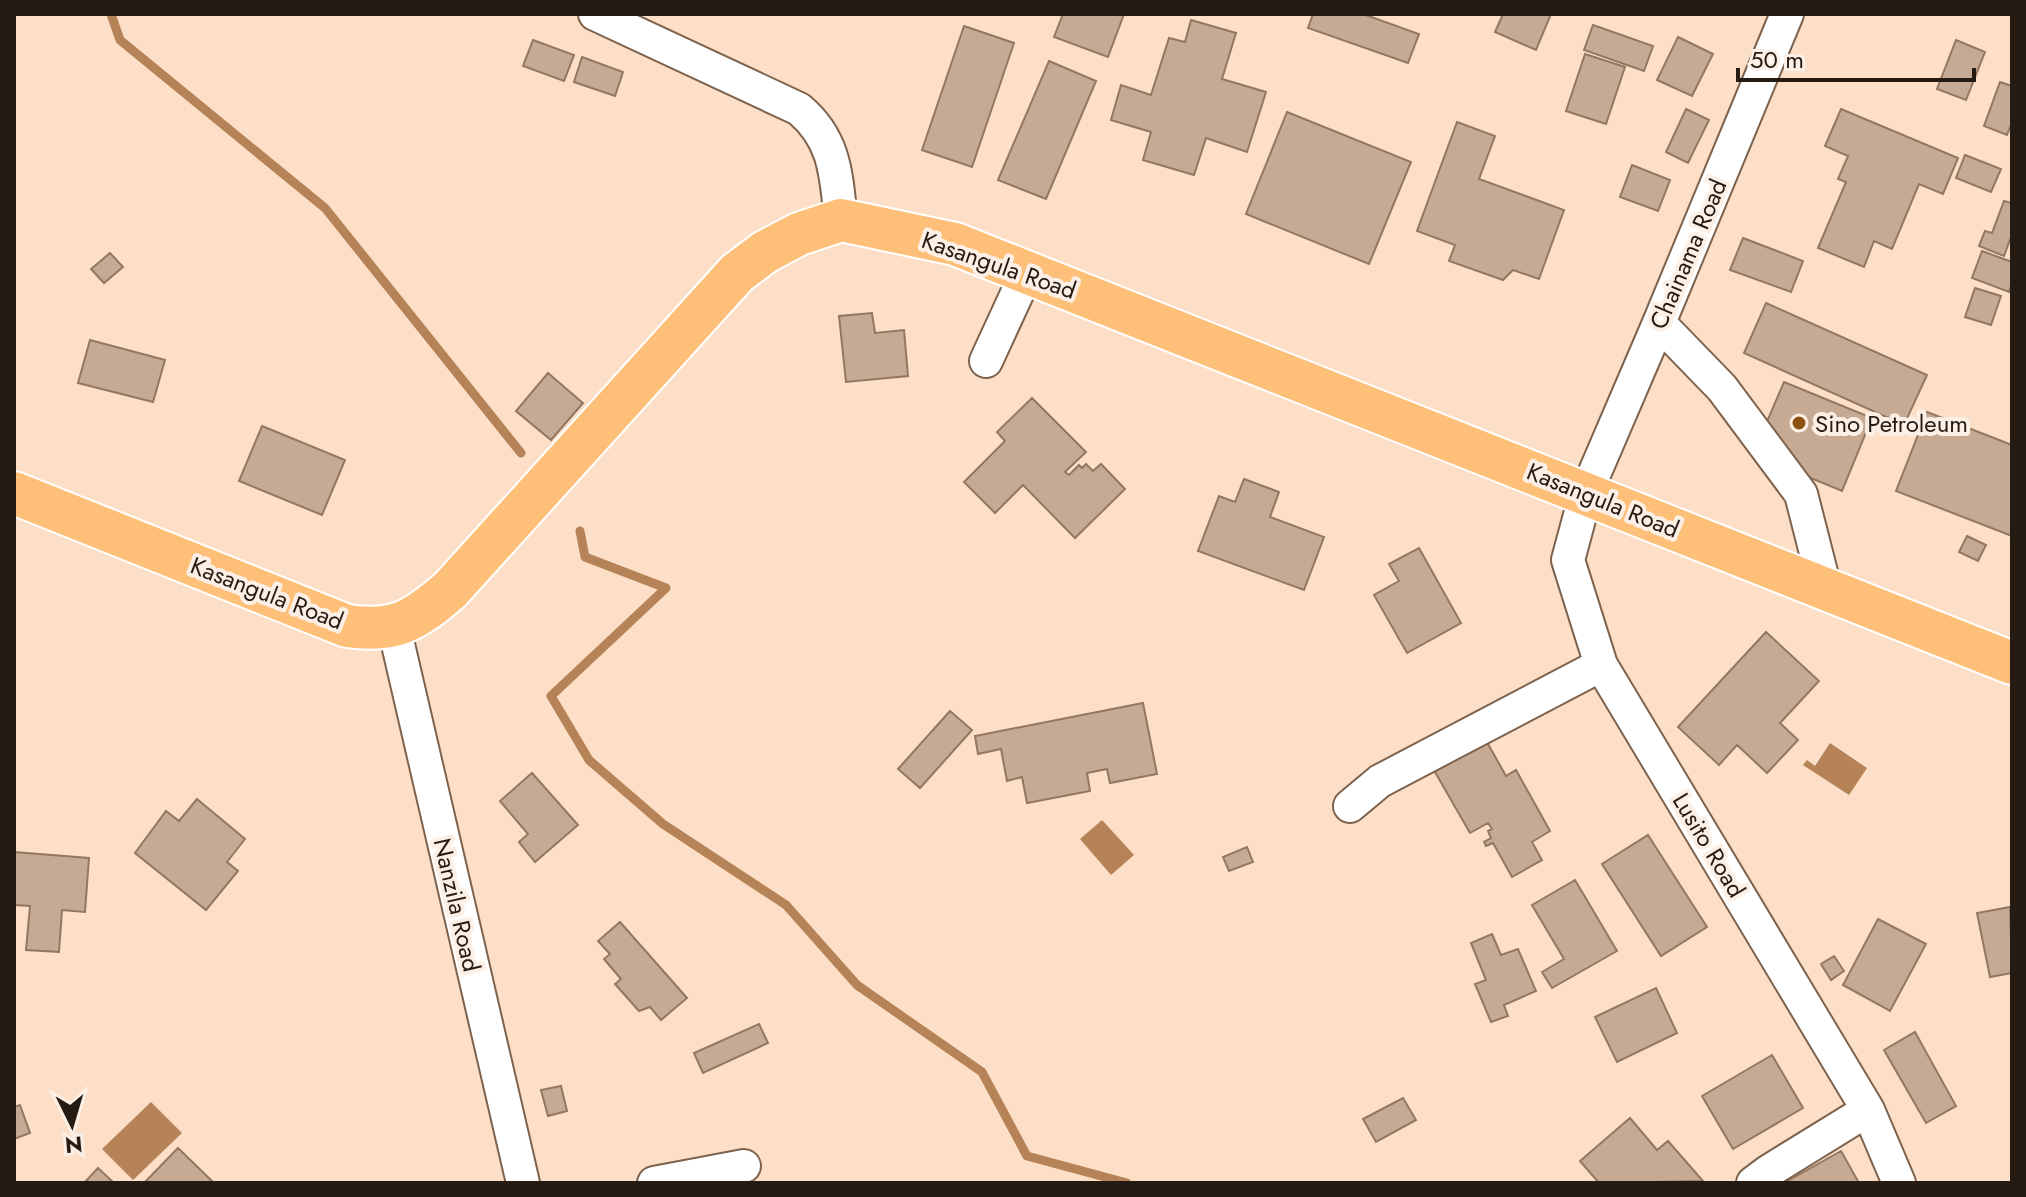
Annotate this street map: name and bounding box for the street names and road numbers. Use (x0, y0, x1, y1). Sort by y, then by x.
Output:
street label: Chainama Road (1641, 173, 1735, 335)
street label: Kasangula Road (917, 222, 1081, 308)
street label: Kasangula Road (1522, 454, 1684, 546)
street label: Kasangula Road (185, 548, 349, 638)
street label: Lusito Road (1664, 786, 1754, 904)
street label: Nanzila Road (425, 835, 489, 975)

